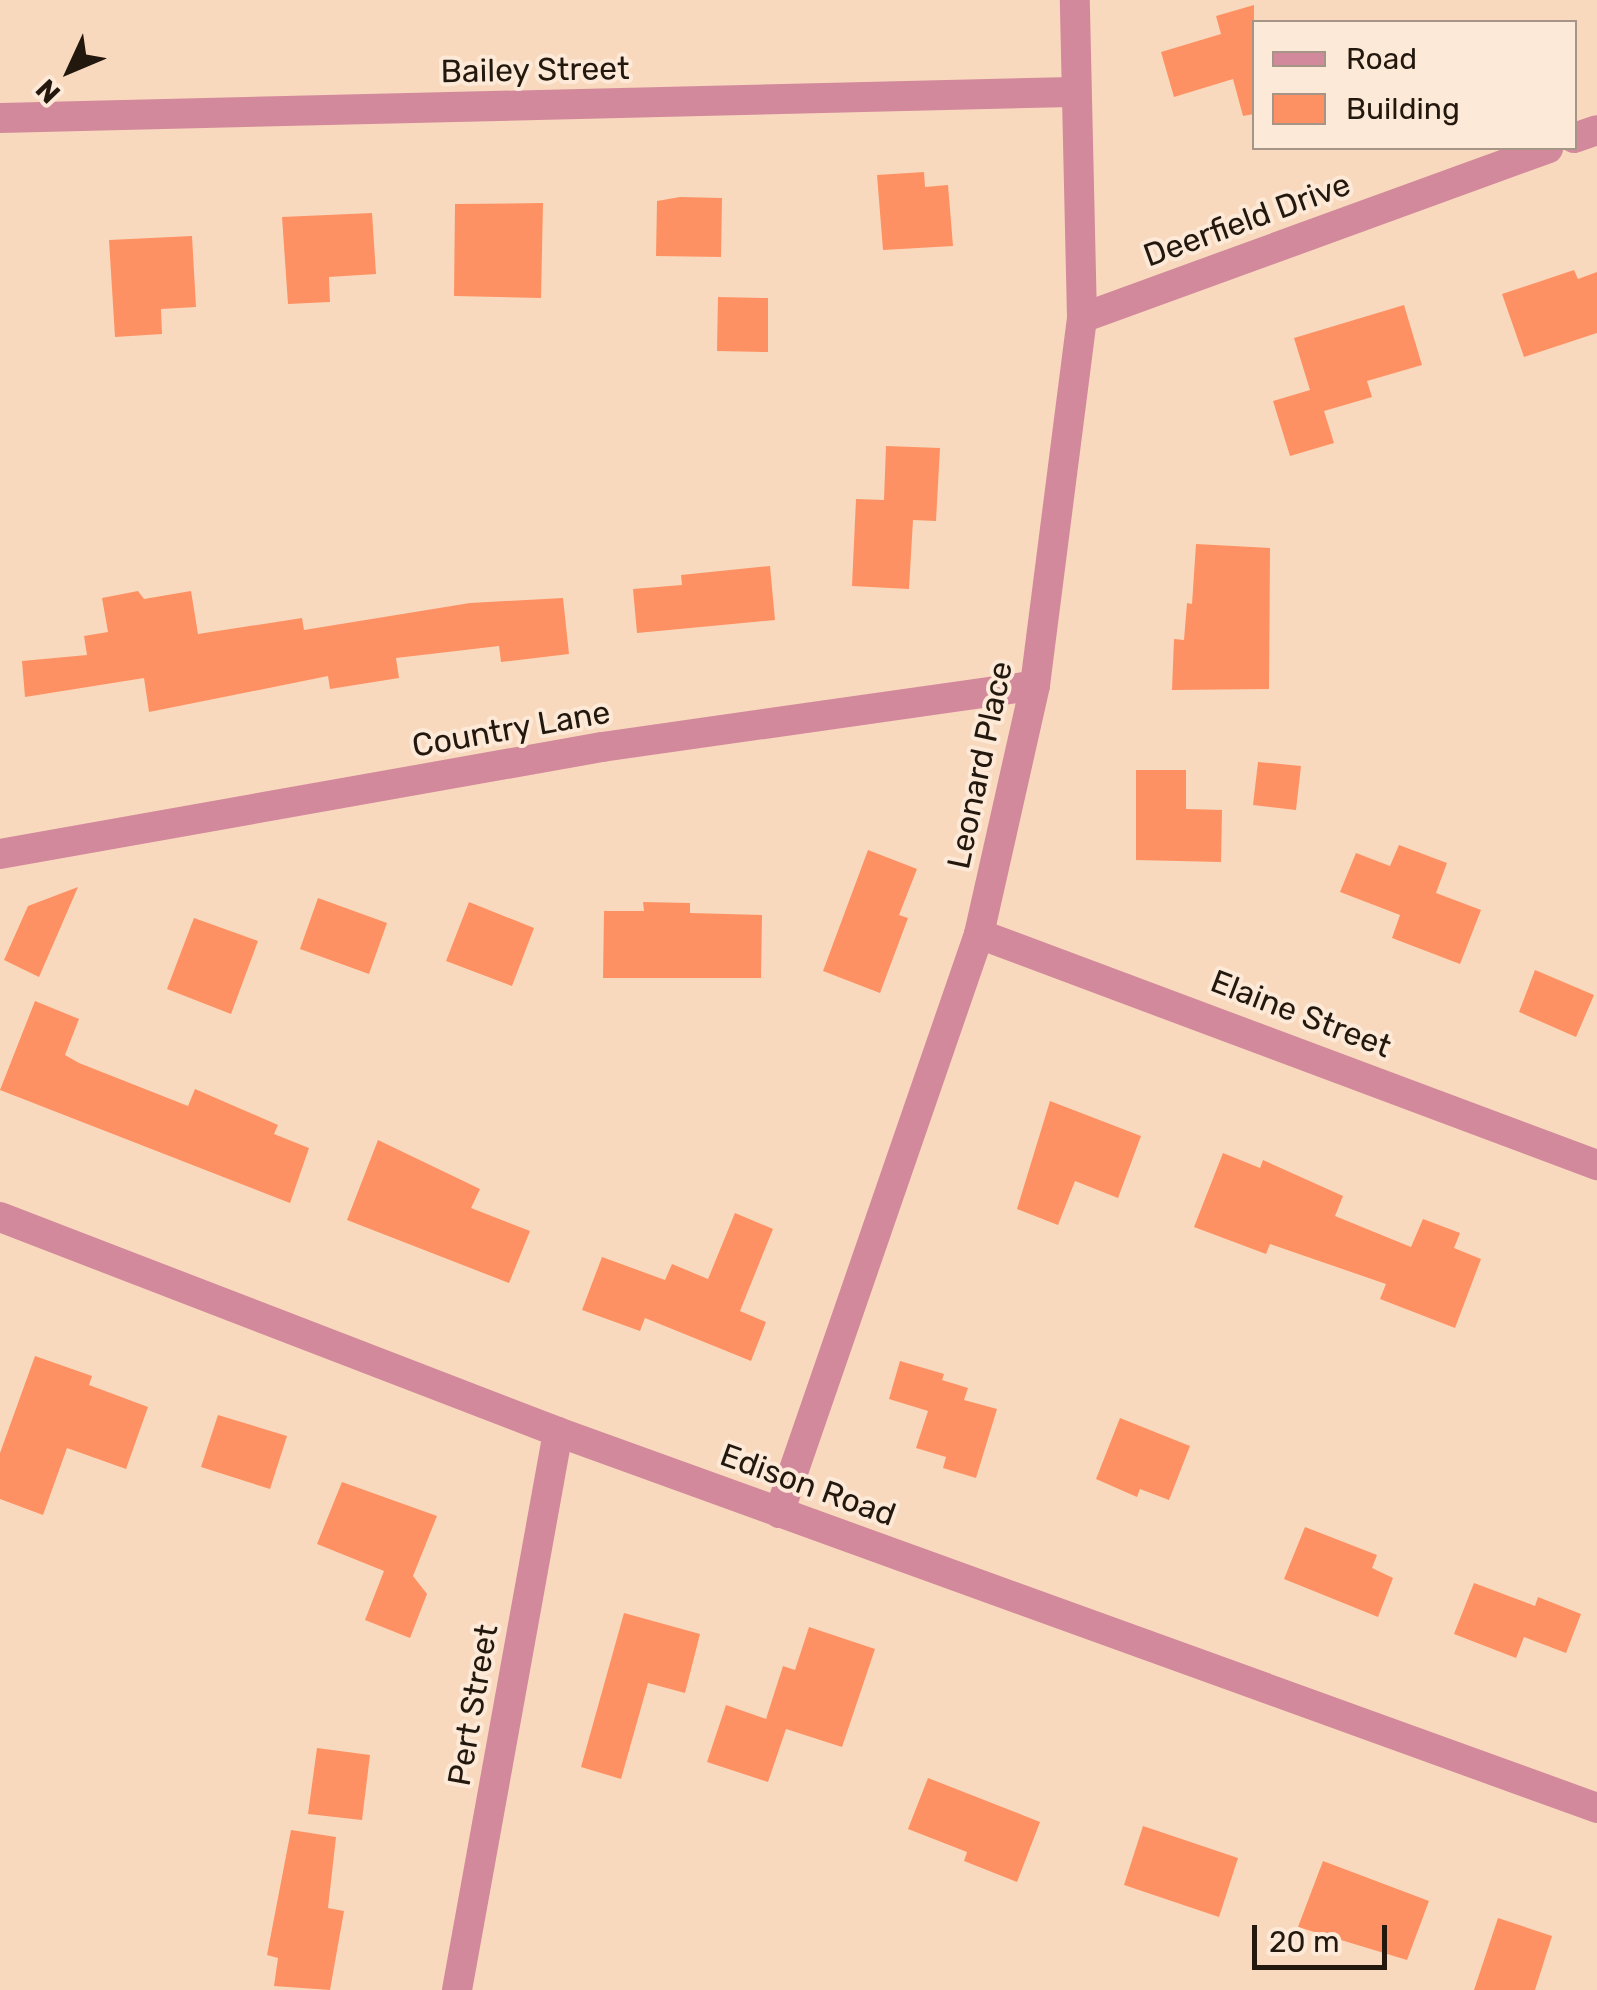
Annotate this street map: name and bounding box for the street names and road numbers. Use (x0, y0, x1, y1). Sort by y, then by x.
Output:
street label: Bailey Street (440, 49, 630, 91)
street label: Deerfield Drive (1138, 165, 1356, 275)
street label: Leonard Place (939, 658, 1021, 872)
street label: Country Lane (409, 693, 613, 765)
street label: Elaine Street (1205, 962, 1397, 1066)
street label: Edison Road (715, 1436, 901, 1534)
street label: Pert Street (440, 1621, 506, 1789)

